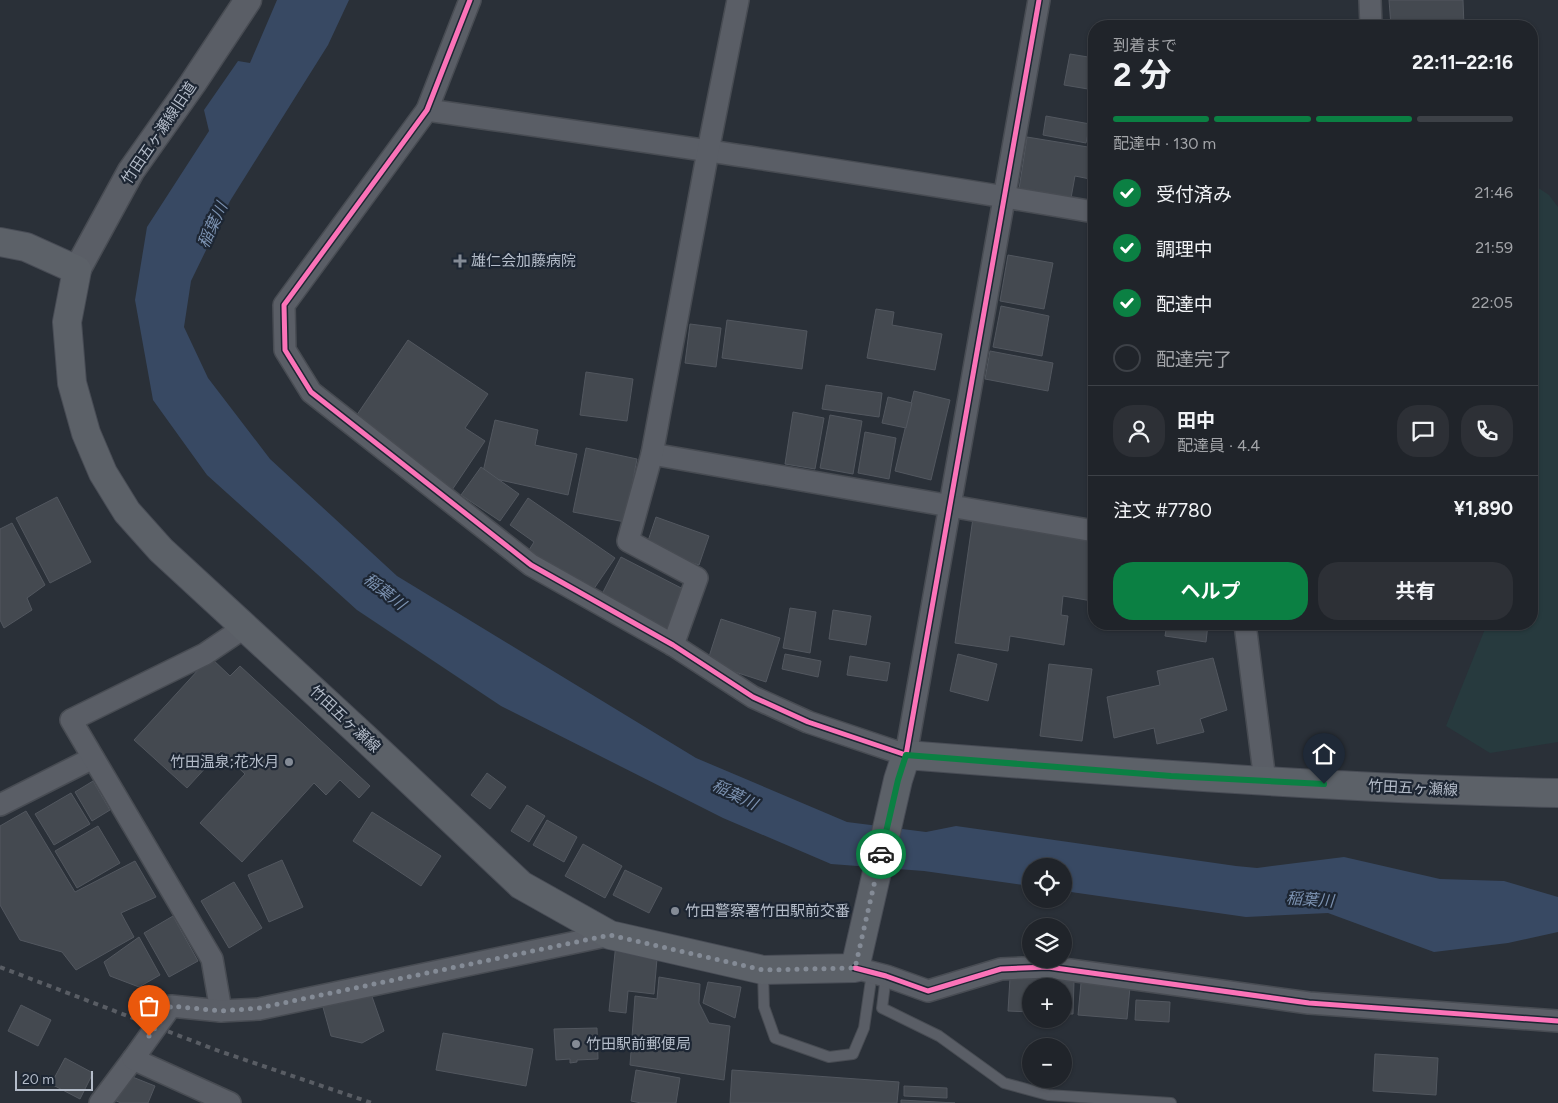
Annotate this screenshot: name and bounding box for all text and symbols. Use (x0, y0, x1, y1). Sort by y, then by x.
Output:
text: 到着まで (1113, 36, 1177, 55)
text: 22:11–22:16 (1412, 51, 1513, 74)
text: 2 分 (1113, 56, 1171, 94)
street label: 竹田五ヶ瀬線旧道 (118, 78, 200, 188)
text: 配達中 · 130 m (1113, 134, 1216, 153)
icon: check (1113, 179, 1141, 207)
text: 受付済み (1156, 183, 1232, 206)
text: 21:46 (1474, 183, 1513, 202)
water label: 稲葉川 (194, 198, 232, 251)
icon: check (1113, 234, 1141, 262)
text: 調理中 (1156, 238, 1213, 261)
text: 21:59 (1475, 238, 1513, 257)
place label: 雄仁会加藤病院 (471, 252, 576, 270)
marker: 雄仁会加藤病院 (453, 254, 467, 268)
icon: check (1113, 289, 1141, 317)
text: 配達中 (1156, 293, 1213, 316)
text: 22:05 (1472, 293, 1513, 312)
text: 配達完了 (1156, 348, 1232, 371)
button: person (1113, 405, 1165, 457)
button: chat (1397, 405, 1449, 457)
button: phone (1461, 405, 1513, 457)
text: 田中 (1177, 409, 1215, 432)
text: 配達員 · 4.4 (1177, 436, 1260, 455)
text: ¥1,890 (1454, 497, 1513, 520)
text: 注文 #7780 (1113, 499, 1212, 522)
button: ヘルプ (1113, 562, 1308, 620)
button: 共有 (1318, 562, 1513, 620)
water label: 稲葉川 (360, 569, 411, 615)
street label: 竹田五ヶ瀬線 (306, 682, 384, 756)
pin (1303, 733, 1345, 784)
icon: home (1310, 740, 1338, 768)
place label: 竹田温泉;花水月 (170, 753, 279, 771)
marker: 竹田温泉;花水月 (283, 756, 295, 768)
water label: 稲葉川 (709, 775, 762, 814)
street label: 竹田五ヶ瀬線 (1368, 777, 1458, 799)
courier (856, 829, 906, 879)
icon: car (867, 840, 895, 868)
map controls (1022, 858, 1072, 1088)
button: locate (1022, 858, 1072, 908)
water label: 稲葉川 (1285, 888, 1337, 911)
place label: 竹田警察署竹田駅前交番 (685, 902, 850, 920)
marker: 竹田警察署竹田駅前交番 (669, 905, 681, 917)
button: layers (1022, 918, 1072, 968)
button: + (1022, 978, 1072, 1028)
pin (128, 985, 170, 1036)
icon: bag (135, 992, 163, 1020)
place label: 竹田駅前郵便局 (586, 1035, 691, 1053)
marker: 竹田駅前郵便局 (570, 1038, 582, 1050)
button: − (1022, 1038, 1072, 1088)
scale bar (15, 1068, 92, 1091)
text: 20 m (22, 1071, 54, 1088)

